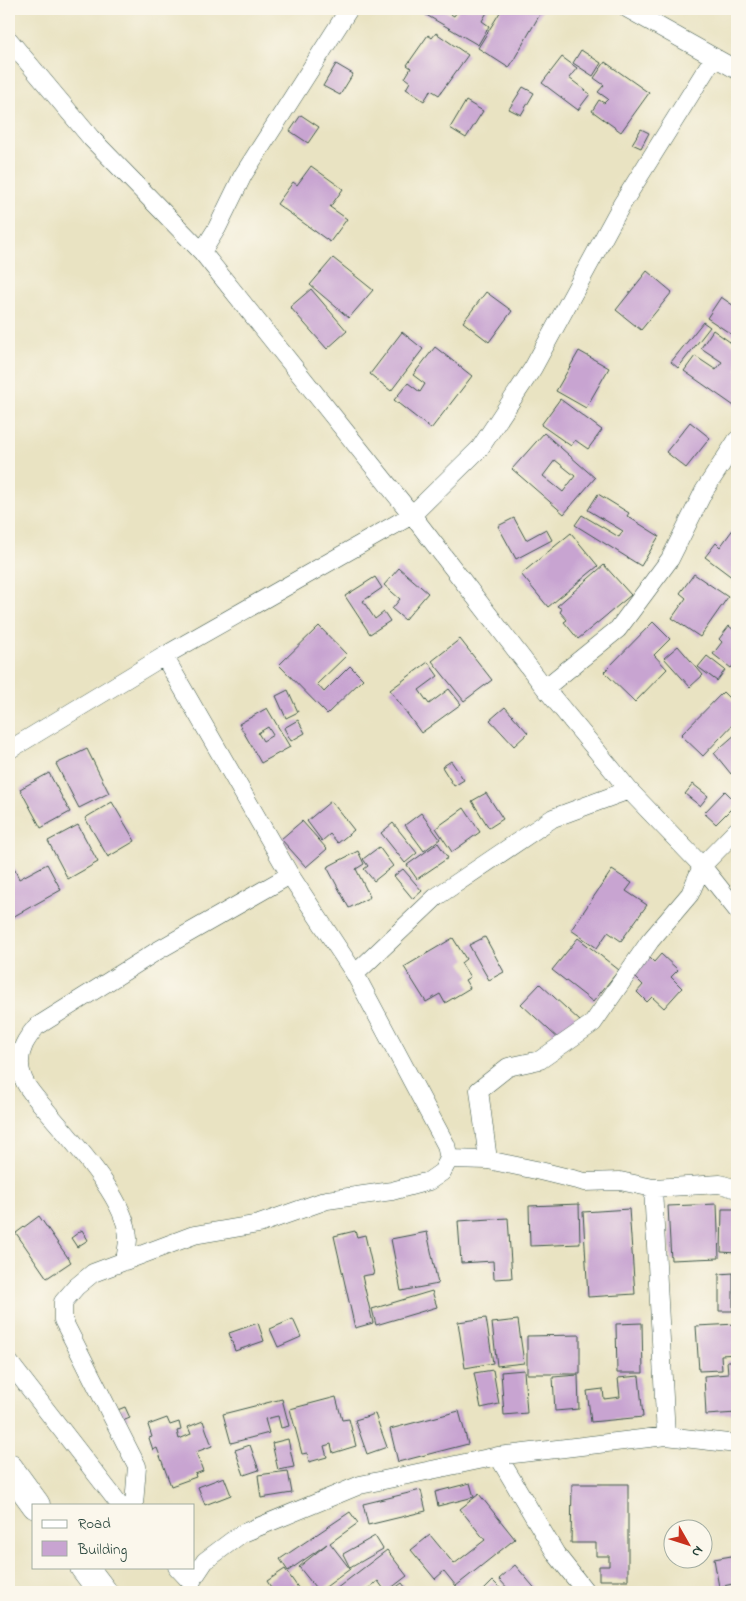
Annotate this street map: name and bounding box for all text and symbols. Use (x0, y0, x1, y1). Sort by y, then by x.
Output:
legend (32, 1504, 195, 1568)
text: Road (78, 1513, 111, 1535)
north arrow (664, 1518, 714, 1568)
text: Building (77, 1539, 127, 1562)
text: N (686, 1541, 708, 1562)

